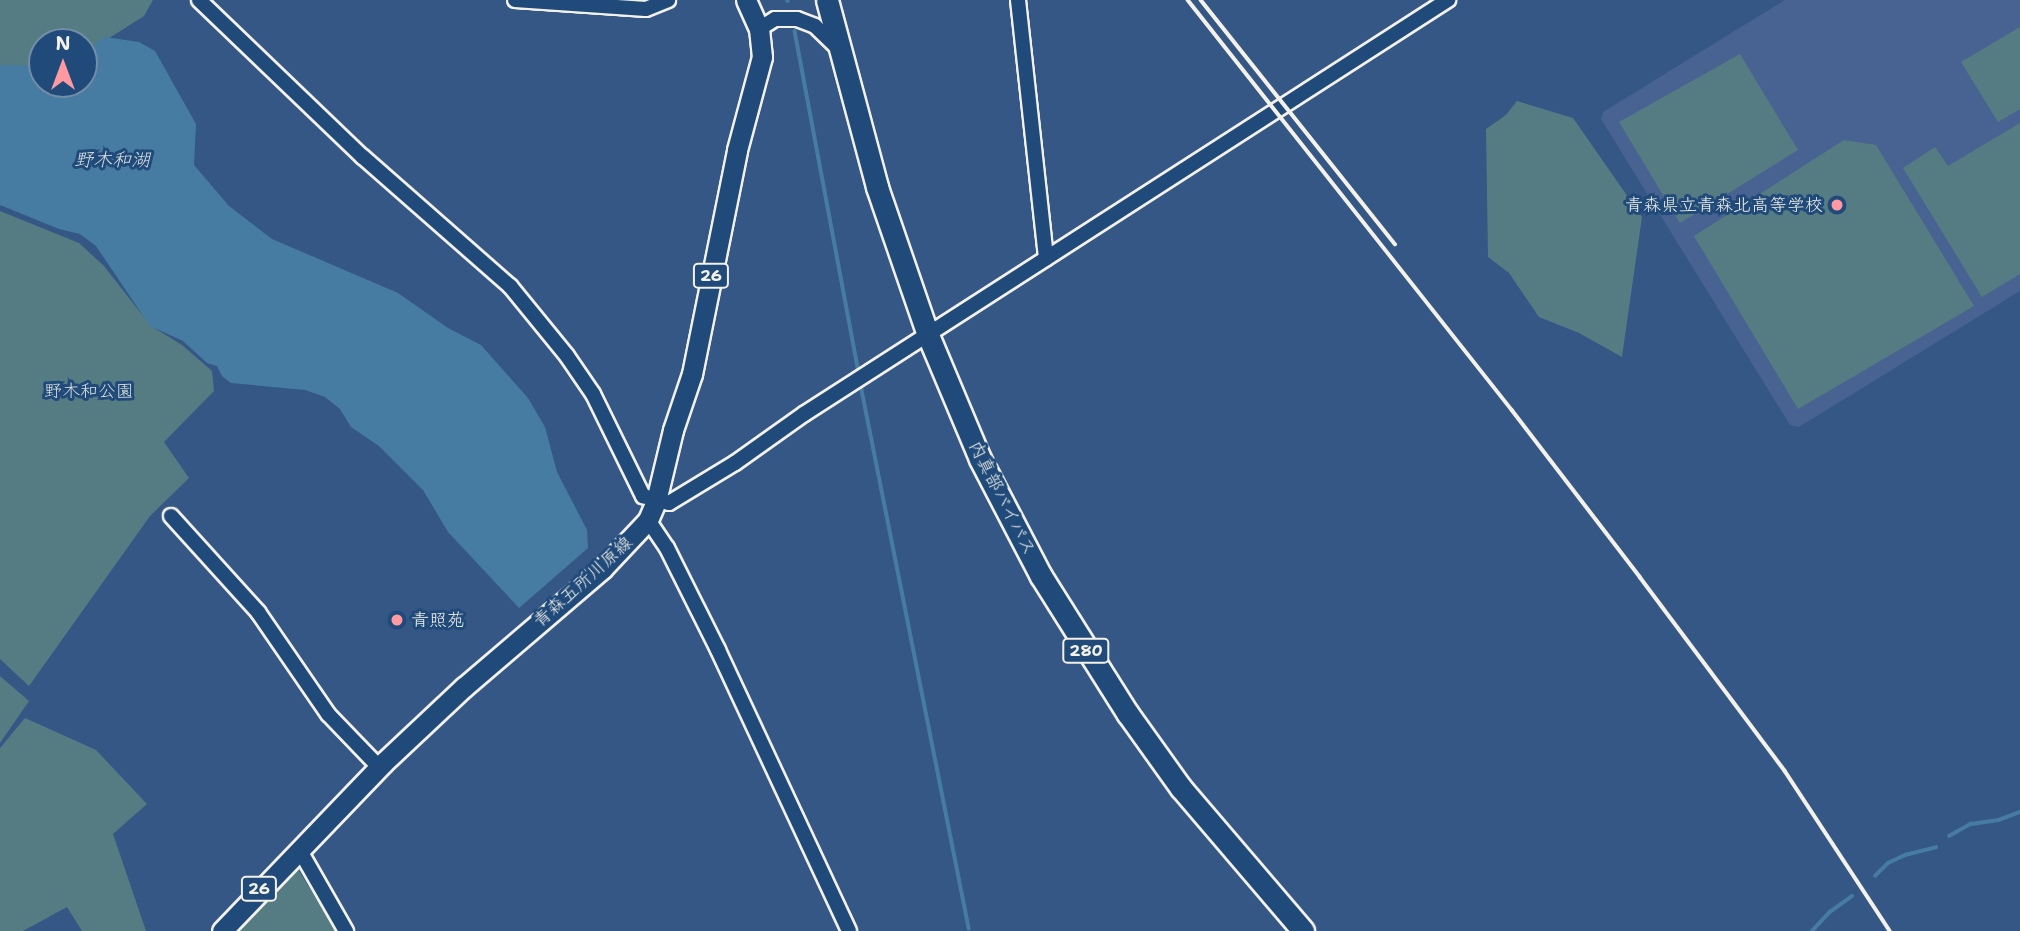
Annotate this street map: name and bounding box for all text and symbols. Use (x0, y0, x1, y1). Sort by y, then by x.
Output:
north arrow (28, 28, 98, 98)
text: N (55, 31, 71, 56)
water label: 野木和湖 (74, 149, 150, 171)
place label: 青森県立青森北高等学校 (1625, 194, 1823, 216)
marker: 青森県立青森北高等学校 (1829, 197, 1845, 213)
road number: 26 (692, 264, 730, 288)
park label: 野木和公園 (44, 380, 134, 402)
street label: 内真部バイパス (964, 437, 1040, 559)
street label: 青森五所川原線 (529, 532, 637, 632)
place label: 青照苑 (411, 609, 465, 631)
marker: 青照苑 (389, 612, 405, 628)
road number: 280 (1062, 638, 1110, 664)
road number: 26 (240, 876, 278, 902)

